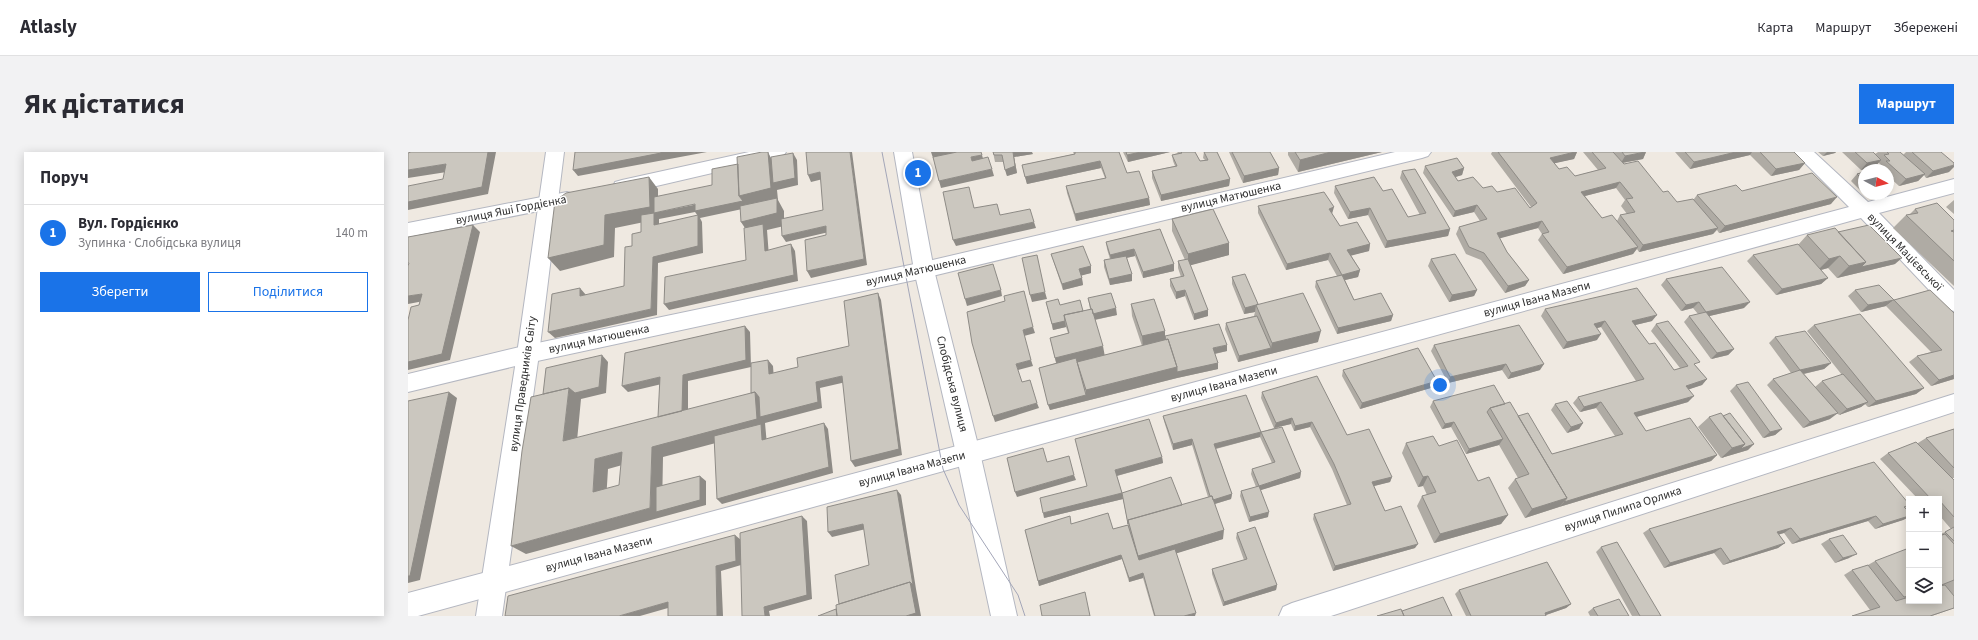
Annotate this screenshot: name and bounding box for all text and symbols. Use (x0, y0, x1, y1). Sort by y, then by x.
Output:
text: Atlasly (20, 14, 77, 41)
text: Карта (1757, 18, 1793, 38)
text: Маршрут (1815, 18, 1871, 38)
text: Збережені (1893, 18, 1958, 38)
text: Як дістатися (24, 84, 185, 124)
button: Маршрут (1859, 84, 1954, 124)
pin: 1 (905, 158, 931, 188)
north arrow (1858, 164, 1894, 200)
text: Поруч (40, 166, 89, 190)
street label: вулиця Матюшенка (1179, 177, 1283, 217)
street label: вулиця Яші Гордієнка (454, 191, 568, 229)
street label: вулиця Мацієвської (1863, 209, 1947, 296)
text: Вул. Гордієнко (78, 213, 179, 234)
text: 1 (50, 224, 56, 242)
text: 140 m (335, 224, 368, 242)
text: Зупинка · Слобідська вулиця (78, 234, 241, 252)
street label: вулиця Матюшенка (864, 251, 968, 291)
button: Зберегти (40, 272, 200, 312)
button: Поділитися (208, 272, 368, 312)
street label: вулиця Івана Мазепи (1482, 277, 1592, 321)
street label: вулиця Праведників Світу (505, 315, 541, 453)
street label: вулиця Матюшенка (547, 320, 651, 358)
street label: Слобідська вулиця (932, 334, 972, 434)
street label: вулиця Івана Мазепи (1169, 362, 1279, 406)
your location (1430, 375, 1450, 395)
street label: вулиця Івана Мазепи (857, 447, 967, 491)
street label: вулиця Пилипа Орлика (1562, 482, 1684, 536)
map controls (1906, 496, 1942, 604)
button: + (1906, 496, 1942, 532)
street label: вулиця Івана Мазепи (544, 532, 654, 576)
button: − (1906, 532, 1942, 568)
button: layers (1906, 568, 1942, 604)

